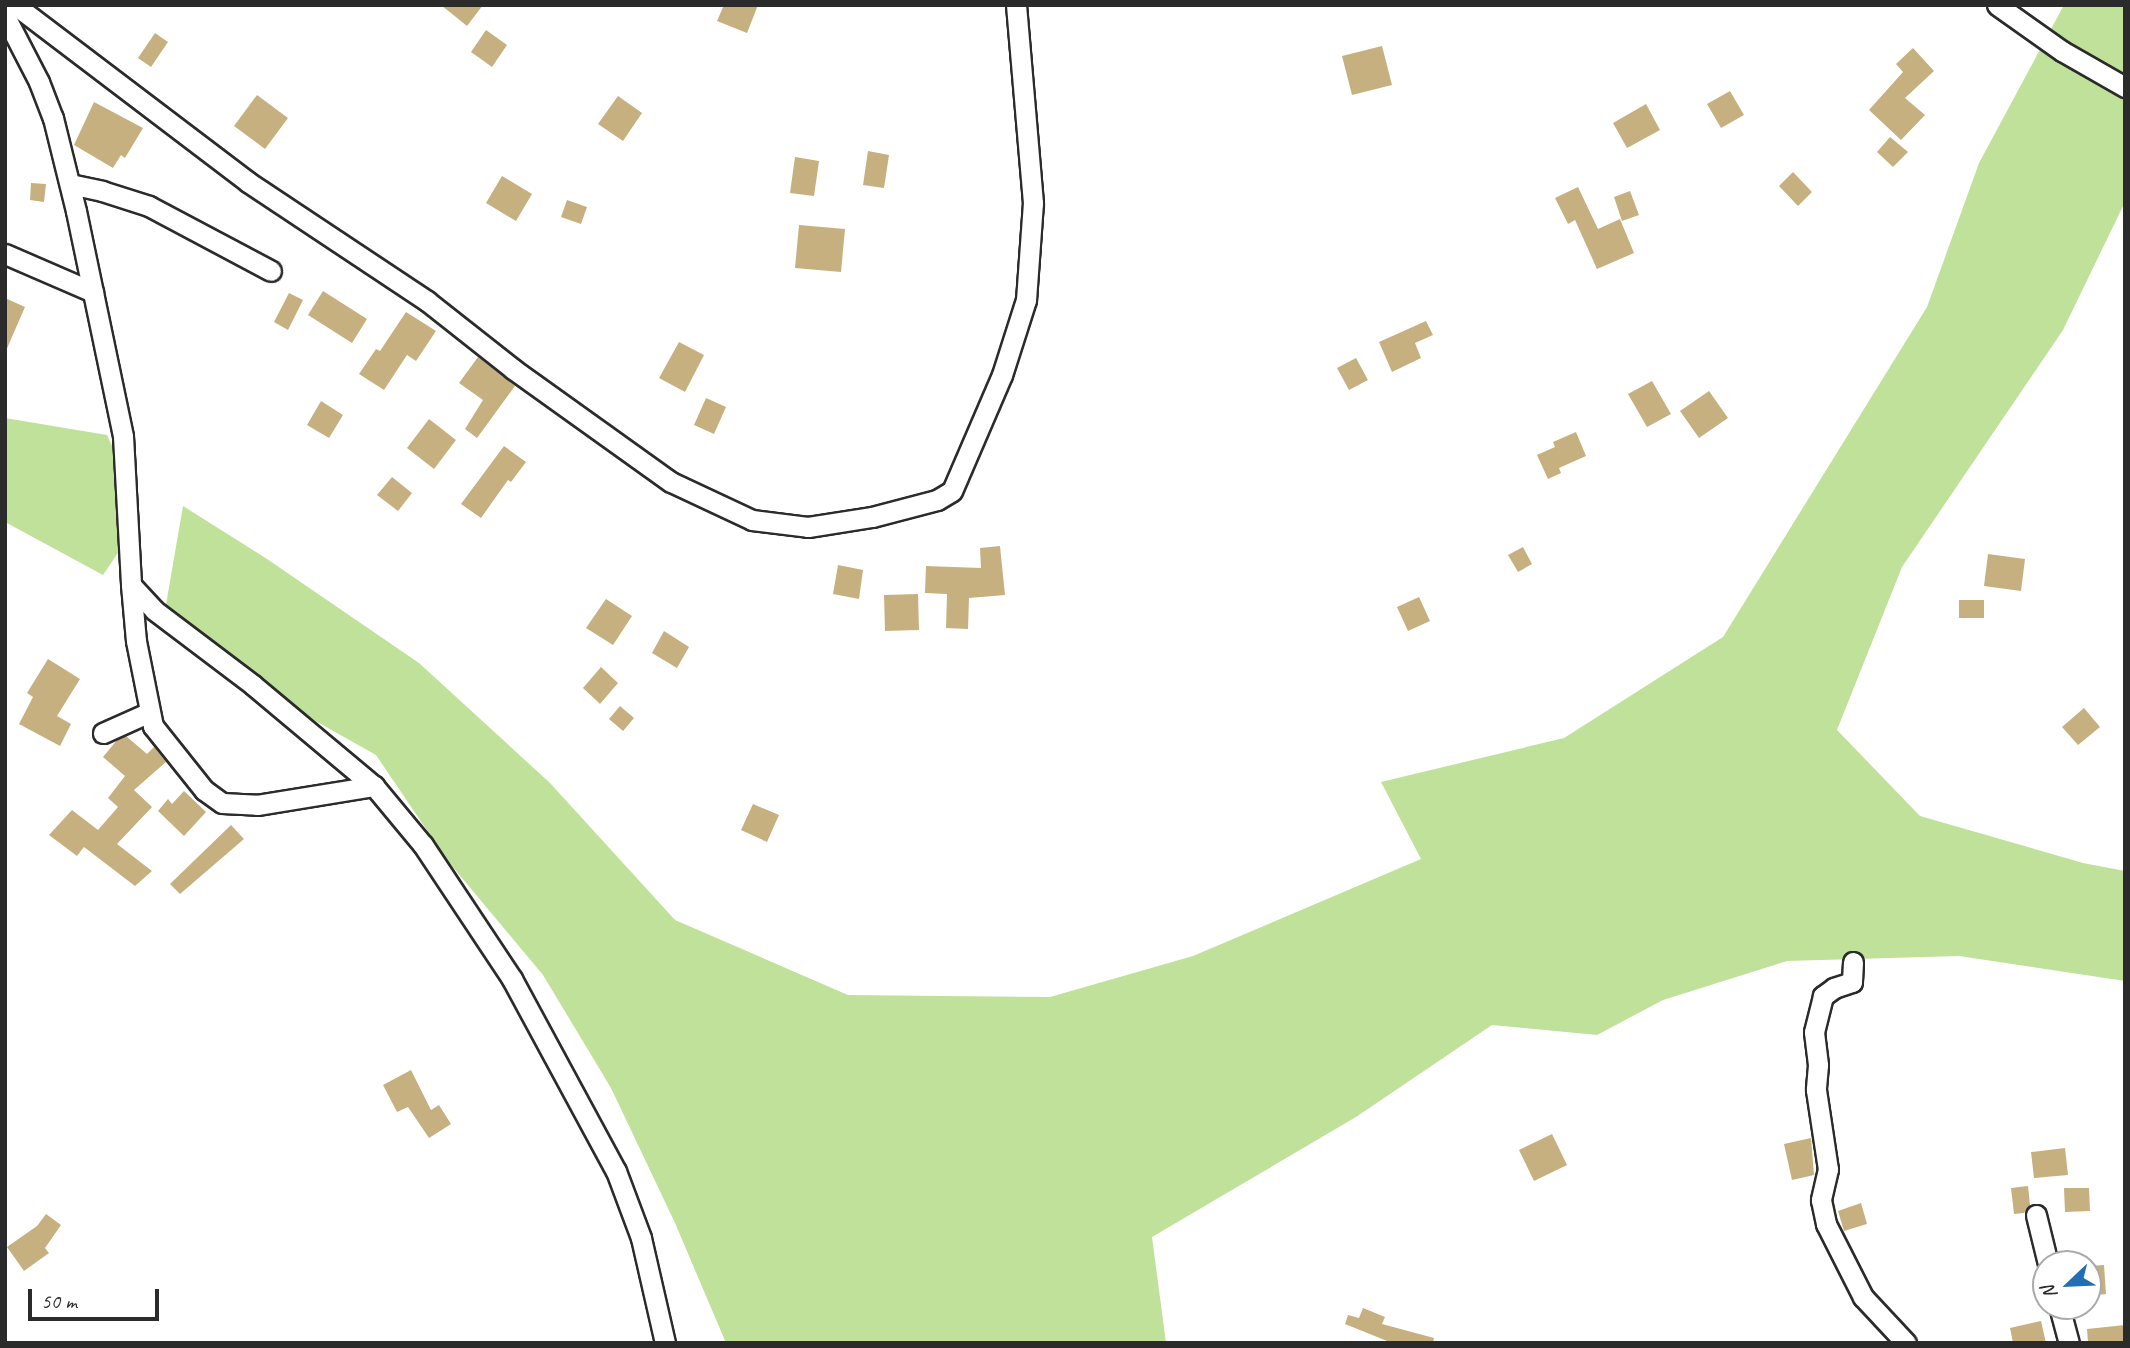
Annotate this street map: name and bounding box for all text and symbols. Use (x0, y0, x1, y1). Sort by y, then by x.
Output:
north arrow (2032, 1250, 2102, 1320)
scale bar (32, 1274, 163, 1318)
text: N (2036, 1282, 2063, 1303)
text: 50 m (41, 1288, 77, 1314)

